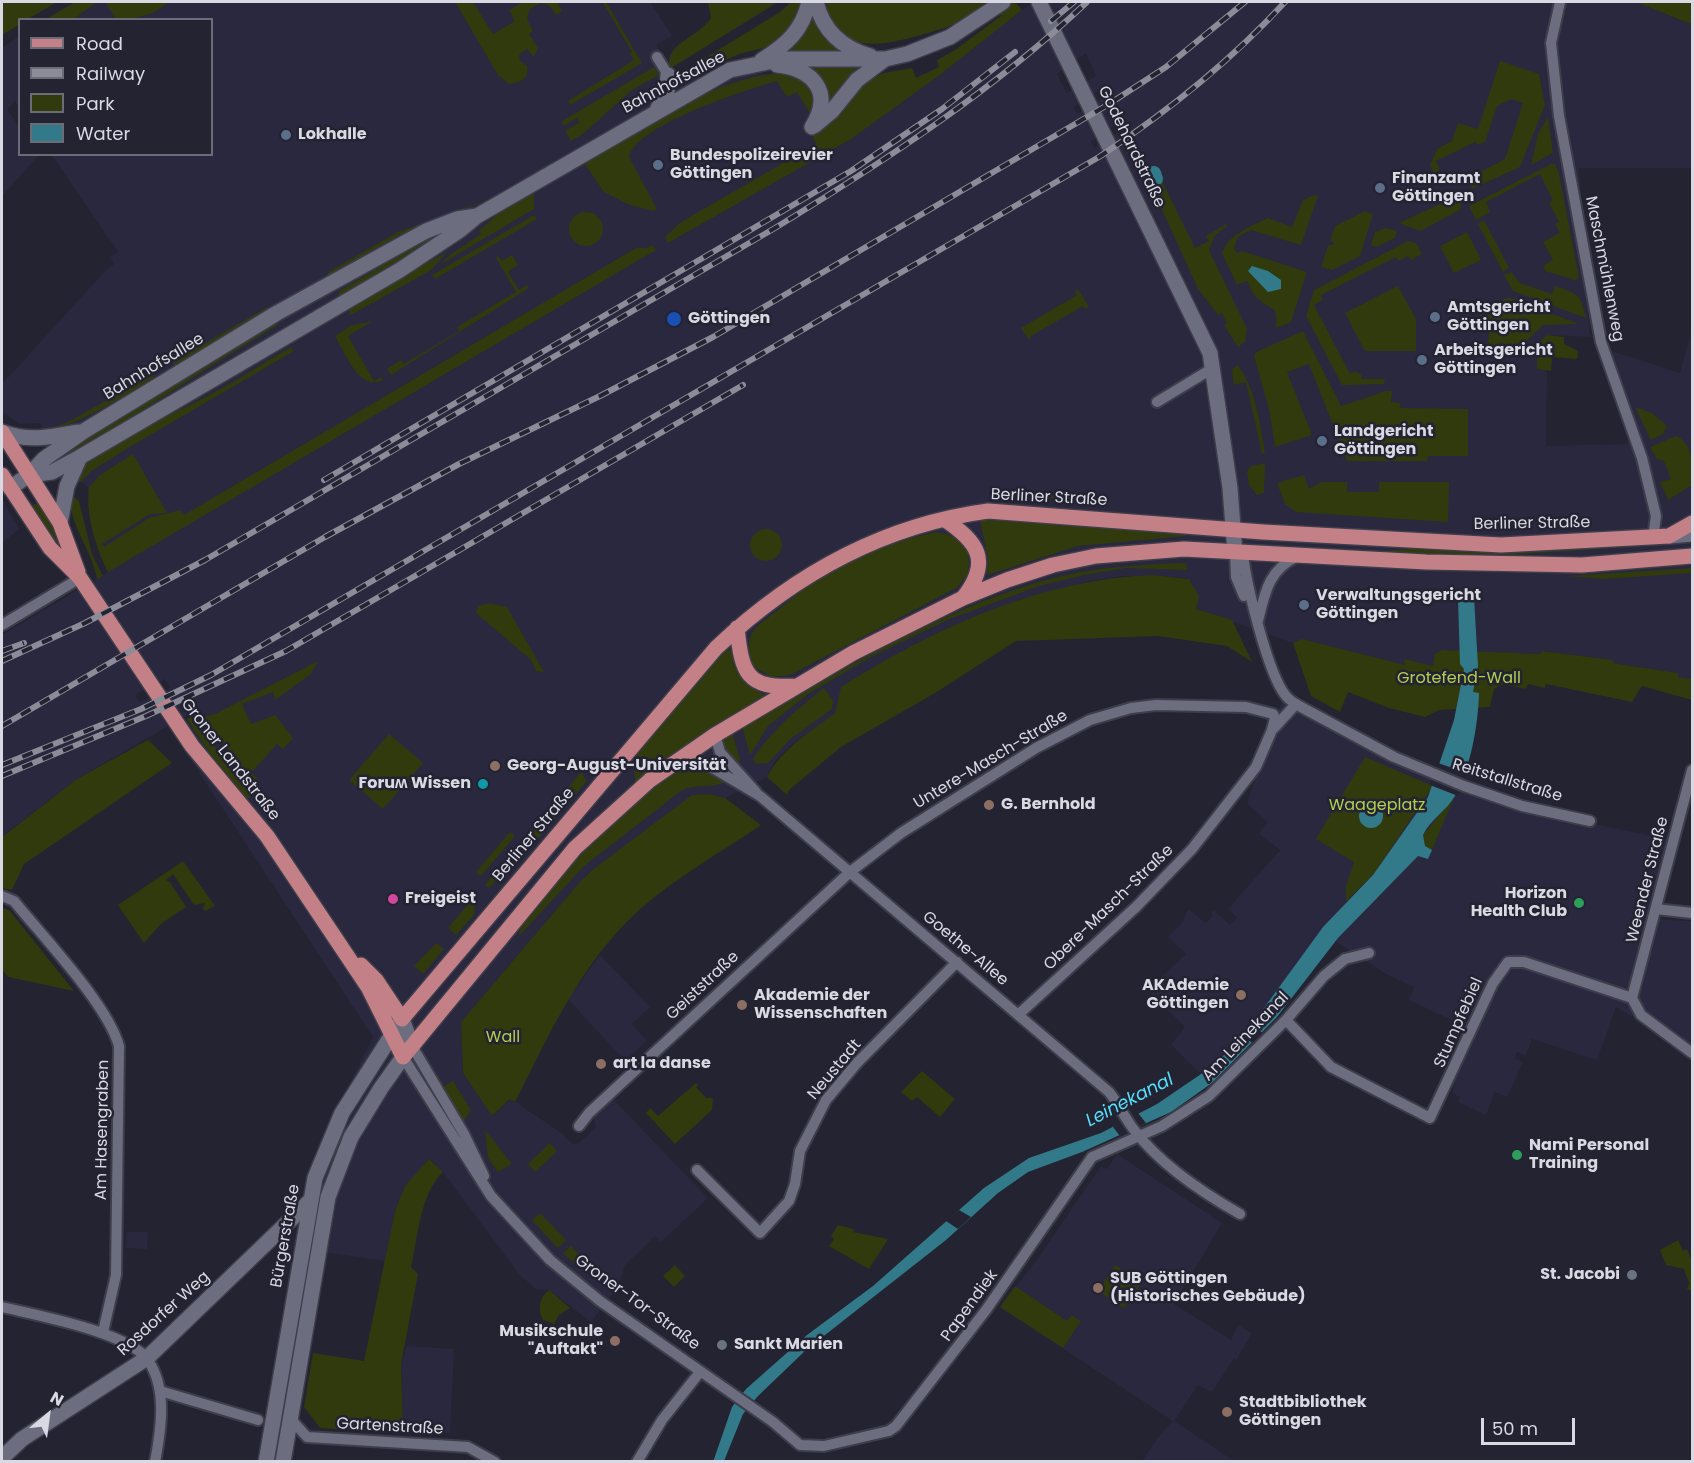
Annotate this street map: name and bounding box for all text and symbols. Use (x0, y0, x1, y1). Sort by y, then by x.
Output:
legend (18, 18, 213, 156)
text: Road (76, 31, 123, 56)
street label: Bahnhofsallee (619, 48, 729, 118)
text: Railway (76, 61, 145, 86)
street label: Godehardstraße (1093, 83, 1169, 211)
text: Park (76, 91, 115, 116)
text: Water (76, 121, 130, 146)
place label: Lokhalle (298, 125, 367, 145)
marker: Lokhalle (279, 128, 293, 142)
place label: Bundespolizeirevier Göttingen (670, 146, 833, 184)
marker: Bundespolizeirevier Göttingen (651, 158, 665, 172)
place label: Finanzamt Göttingen (1392, 169, 1480, 207)
marker: Finanzamt Göttingen (1373, 181, 1387, 195)
street label: Maschmühlenweg (1580, 195, 1628, 343)
place label: Amtsgericht Göttingen (1447, 298, 1550, 336)
place label: Göttingen (688, 309, 770, 329)
marker: Göttingen (665, 310, 683, 328)
marker: Amtsgericht Göttingen (1428, 310, 1442, 324)
street label: Bahnhofsallee (100, 329, 208, 405)
place label: Arbeitsgericht Göttingen (1434, 341, 1553, 379)
marker: Arbeitsgericht Göttingen (1415, 353, 1429, 367)
place label: Landgericht Göttingen (1334, 422, 1433, 460)
marker: Landgericht Göttingen (1315, 434, 1329, 448)
street label: Berliner Straße (990, 485, 1108, 511)
street label: Berliner Straße (1473, 513, 1591, 535)
place label: Verwaltungsgericht Göttingen (1316, 586, 1481, 624)
marker: Verwaltungsgericht Göttingen (1297, 598, 1311, 612)
park label: Grotefend-Wall (1397, 669, 1521, 689)
street label: Groner Landstraße (176, 695, 284, 825)
street label: Untere-Masch-Straße (911, 706, 1071, 814)
street label: Reitstallstraße (1450, 755, 1564, 807)
place label: Georg-August-Universität (507, 756, 726, 776)
marker: Georg-August-Universität (488, 759, 502, 773)
place label: Foruʍ Wissen (359, 774, 471, 794)
marker: Foruʍ Wissen (476, 777, 490, 791)
street label: Berliner Straße (489, 784, 579, 886)
place label: G. Bernhold (1001, 795, 1096, 815)
park label: Waageplatz (1329, 796, 1425, 816)
marker: G. Bernhold (982, 798, 996, 812)
street label: Weender Straße (1623, 815, 1673, 945)
street label: Obere-Masch-Straße (1040, 841, 1178, 975)
place label: Horizon Health Club (1471, 884, 1567, 922)
place label: Freigeist (405, 889, 476, 909)
marker: Freigeist (386, 892, 400, 906)
marker: Horizon Health Club (1572, 896, 1586, 910)
street label: Goethe-Allee (918, 908, 1012, 990)
street label: Geiststraße (663, 948, 743, 1024)
street label: Stumpfebiel (1431, 975, 1487, 1071)
place label: AKAdemie Göttingen (1142, 976, 1229, 1014)
place label: Akademie der Wissenschaften (754, 986, 887, 1024)
street label: Am Leinekanal (1199, 988, 1293, 1086)
marker: AKAdemie Göttingen (1234, 988, 1248, 1002)
marker: Akademie der Wissenschaften (735, 998, 749, 1012)
park label: Wall (486, 1028, 520, 1048)
street label: Neustadt (804, 1036, 866, 1104)
place label: art la danse (613, 1054, 711, 1074)
marker: art la danse (594, 1057, 608, 1071)
street label: Am Hasengraben (92, 1060, 114, 1200)
water label: Leinekanal (1083, 1070, 1177, 1132)
place label: Nami Personal Training (1529, 1136, 1649, 1174)
marker: Nami Personal Training (1510, 1148, 1524, 1162)
street label: Bürgerstraße (267, 1183, 305, 1289)
street label: Groner-Tor-Straße (571, 1251, 703, 1355)
place label: St. Jacobi (1540, 1265, 1620, 1285)
street label: Papendiek (938, 1266, 1002, 1346)
street label: Rosdorfer Weg (114, 1268, 214, 1360)
marker: St. Jacobi (1625, 1268, 1639, 1282)
place label: SUB Göttingen (Historisches Gebäude) (1110, 1269, 1306, 1307)
marker: SUB Göttingen (Historisches Gebäude) (1091, 1281, 1105, 1295)
place label: Musikschule "Auftakt" (499, 1322, 603, 1360)
marker: Musikschule "Auftakt" (608, 1334, 622, 1348)
place label: Sankt Marien (734, 1335, 843, 1355)
marker: Sankt Marien (715, 1338, 729, 1352)
north arrow (18, 1385, 78, 1445)
text: N (46, 1386, 68, 1412)
place label: Stadtbibliothek Göttingen (1239, 1393, 1367, 1431)
marker: Stadtbibliothek Göttingen (1220, 1405, 1234, 1419)
scale bar (1484, 1406, 1578, 1444)
street label: Gartenstraße (336, 1415, 444, 1439)
text: 50 m (1492, 1416, 1538, 1441)

